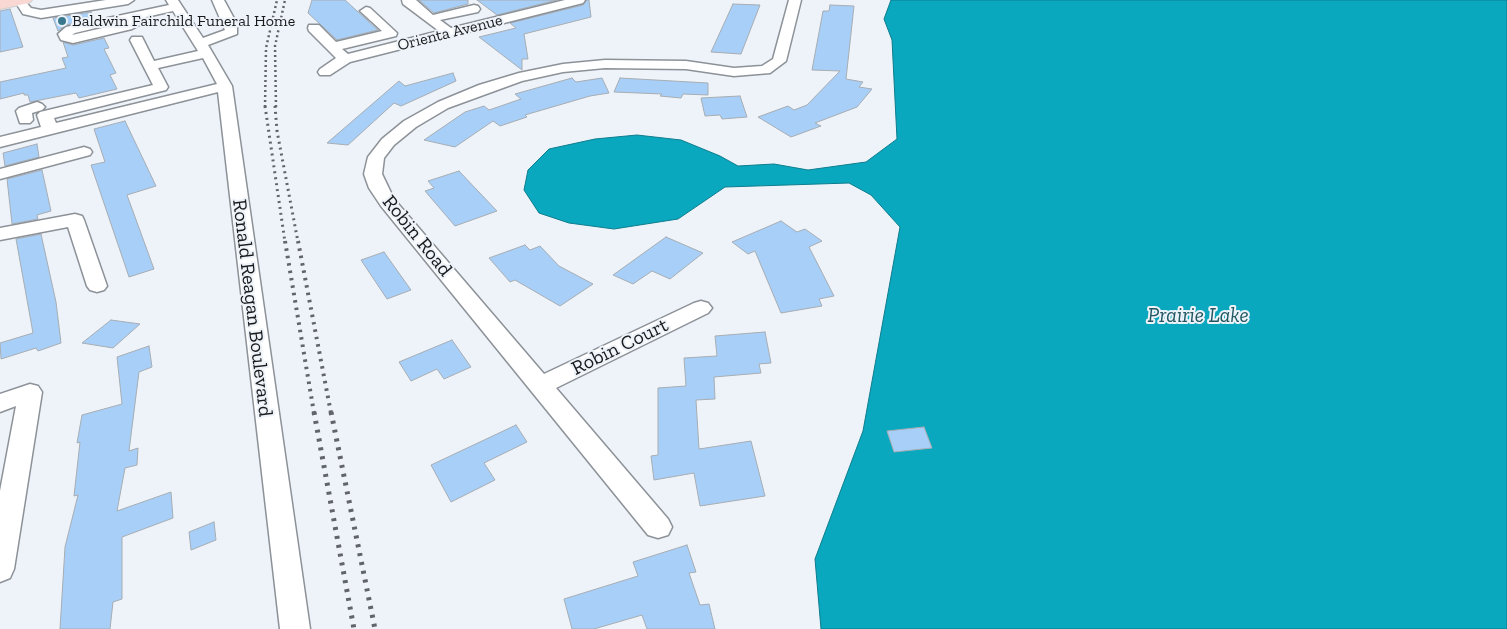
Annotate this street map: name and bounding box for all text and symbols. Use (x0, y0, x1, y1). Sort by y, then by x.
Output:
place label: Baldwin Fairchild Funeral Home (72, 11, 295, 31)
street label: Orienta Avenue (396, 11, 504, 55)
marker: Baldwin Fairchild Funeral Home (56, 15, 68, 27)
street label: Robin Road (377, 191, 457, 281)
street label: Ronald Reagan Boulevard (227, 198, 277, 418)
water label: Prairie Lake (1147, 303, 1249, 329)
street label: Robin Court (568, 313, 672, 381)

